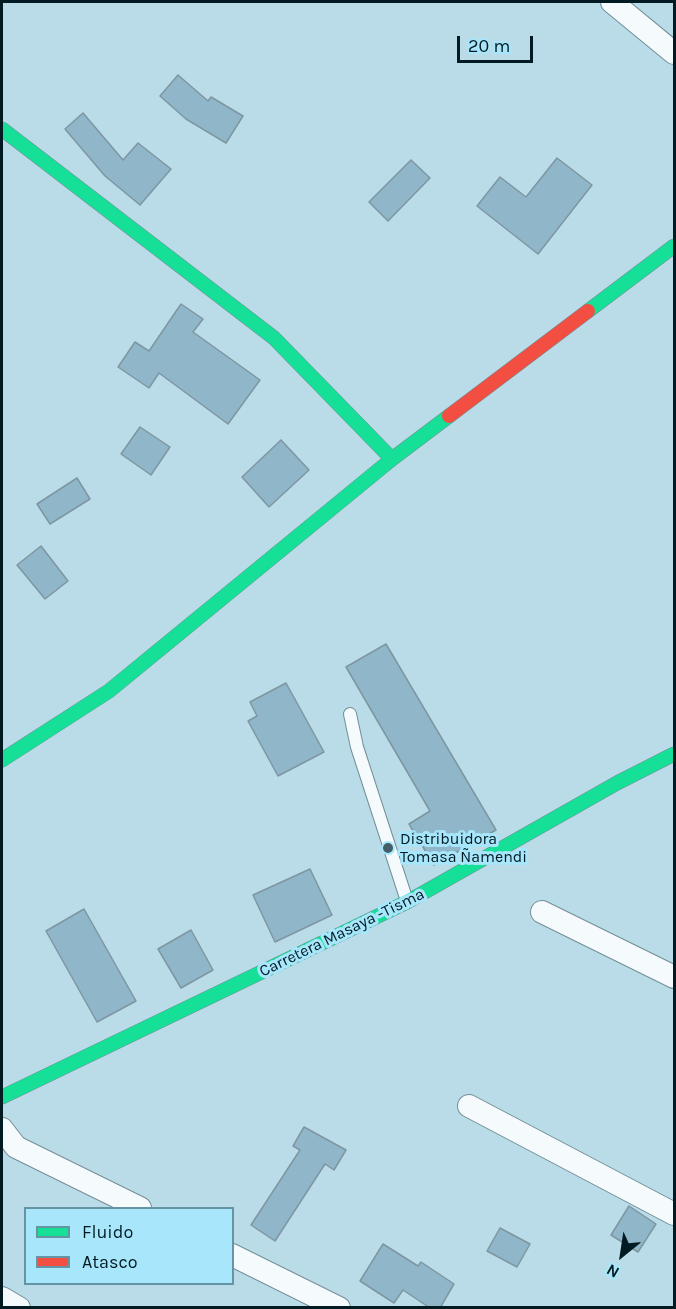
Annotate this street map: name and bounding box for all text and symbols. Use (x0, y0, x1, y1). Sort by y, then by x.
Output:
scale bar (460, 24, 536, 62)
text: 20 m (468, 35, 510, 57)
place label: Distribuidora Tomasa Ñamendi (400, 829, 527, 867)
marker: Distribuidora Tomasa Ñamendi (381, 841, 395, 855)
street label: Carretera Masaya -Tisma (256, 885, 428, 981)
legend (24, 1207, 234, 1285)
text: Fluido (82, 1221, 133, 1243)
north arrow (592, 1225, 652, 1285)
text: Atasco (82, 1251, 138, 1273)
text: N (603, 1260, 622, 1282)

